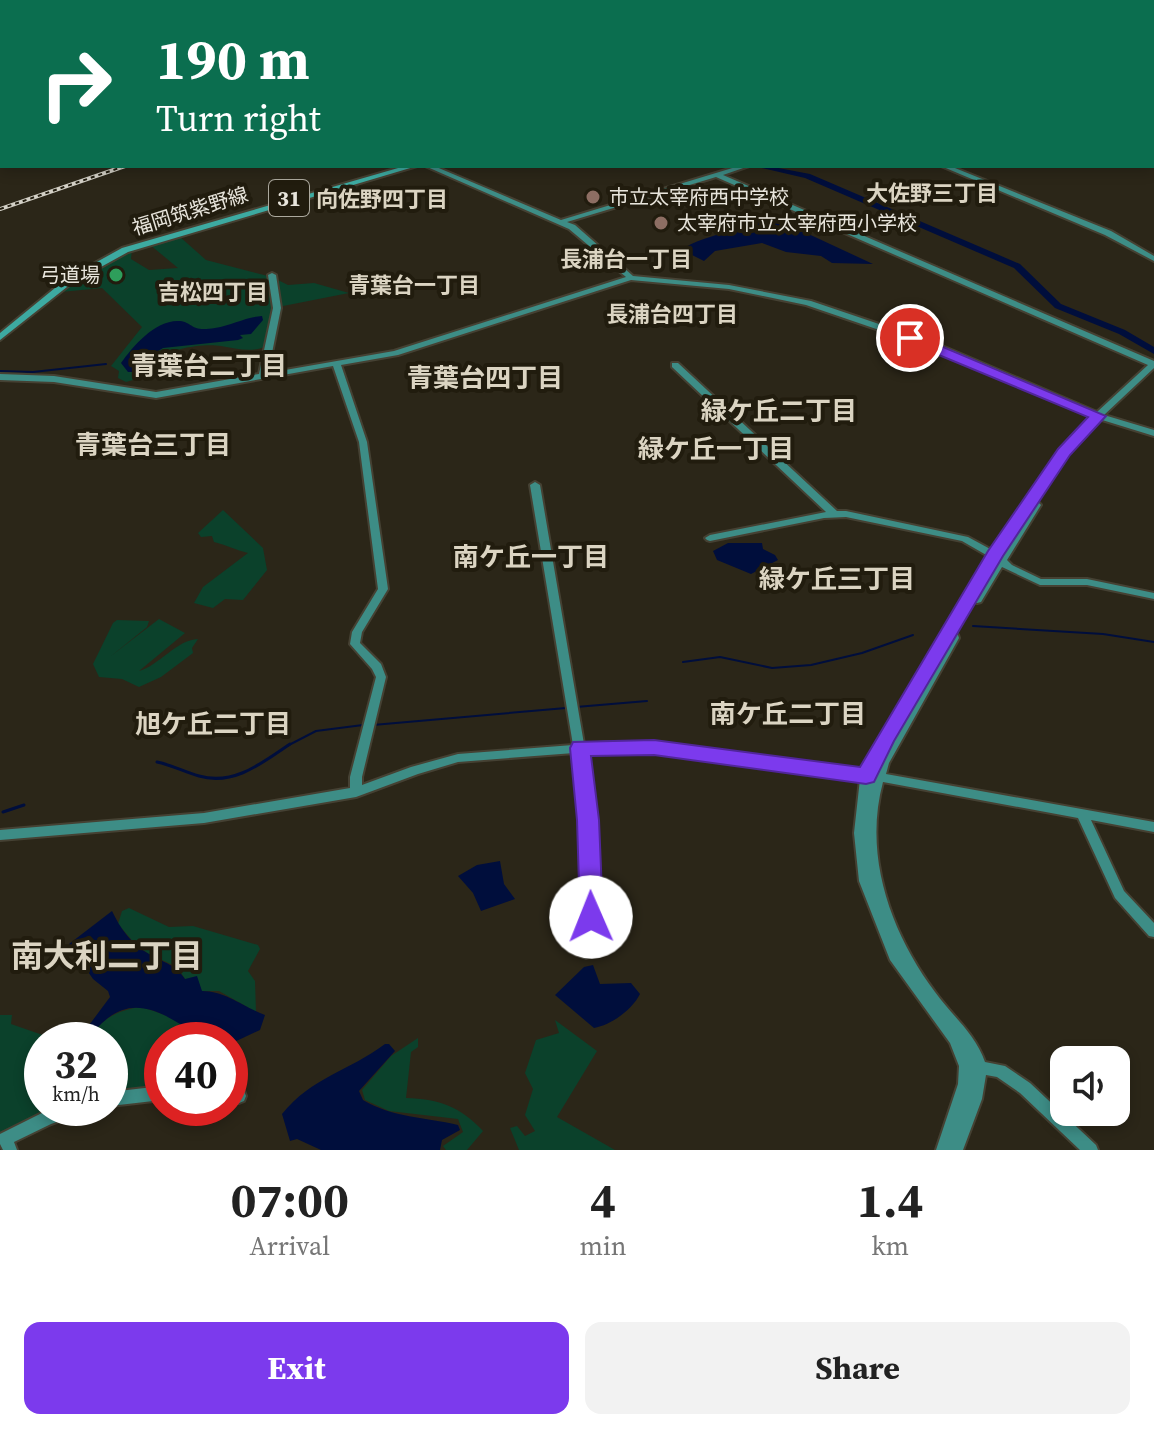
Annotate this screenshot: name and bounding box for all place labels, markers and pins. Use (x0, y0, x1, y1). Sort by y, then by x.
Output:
place label: 市立太宰府西中学校 (609, 183, 789, 211)
marker: 市立太宰府西中学校 (584, 188, 602, 206)
place label: 太宰府市立太宰府西小学校 (677, 209, 917, 237)
marker: 太宰府市立太宰府西小学校 (652, 214, 670, 232)
place label: 弓道場 (40, 261, 100, 289)
marker: 弓道場 (107, 266, 125, 284)
pin (876, 304, 944, 372)

